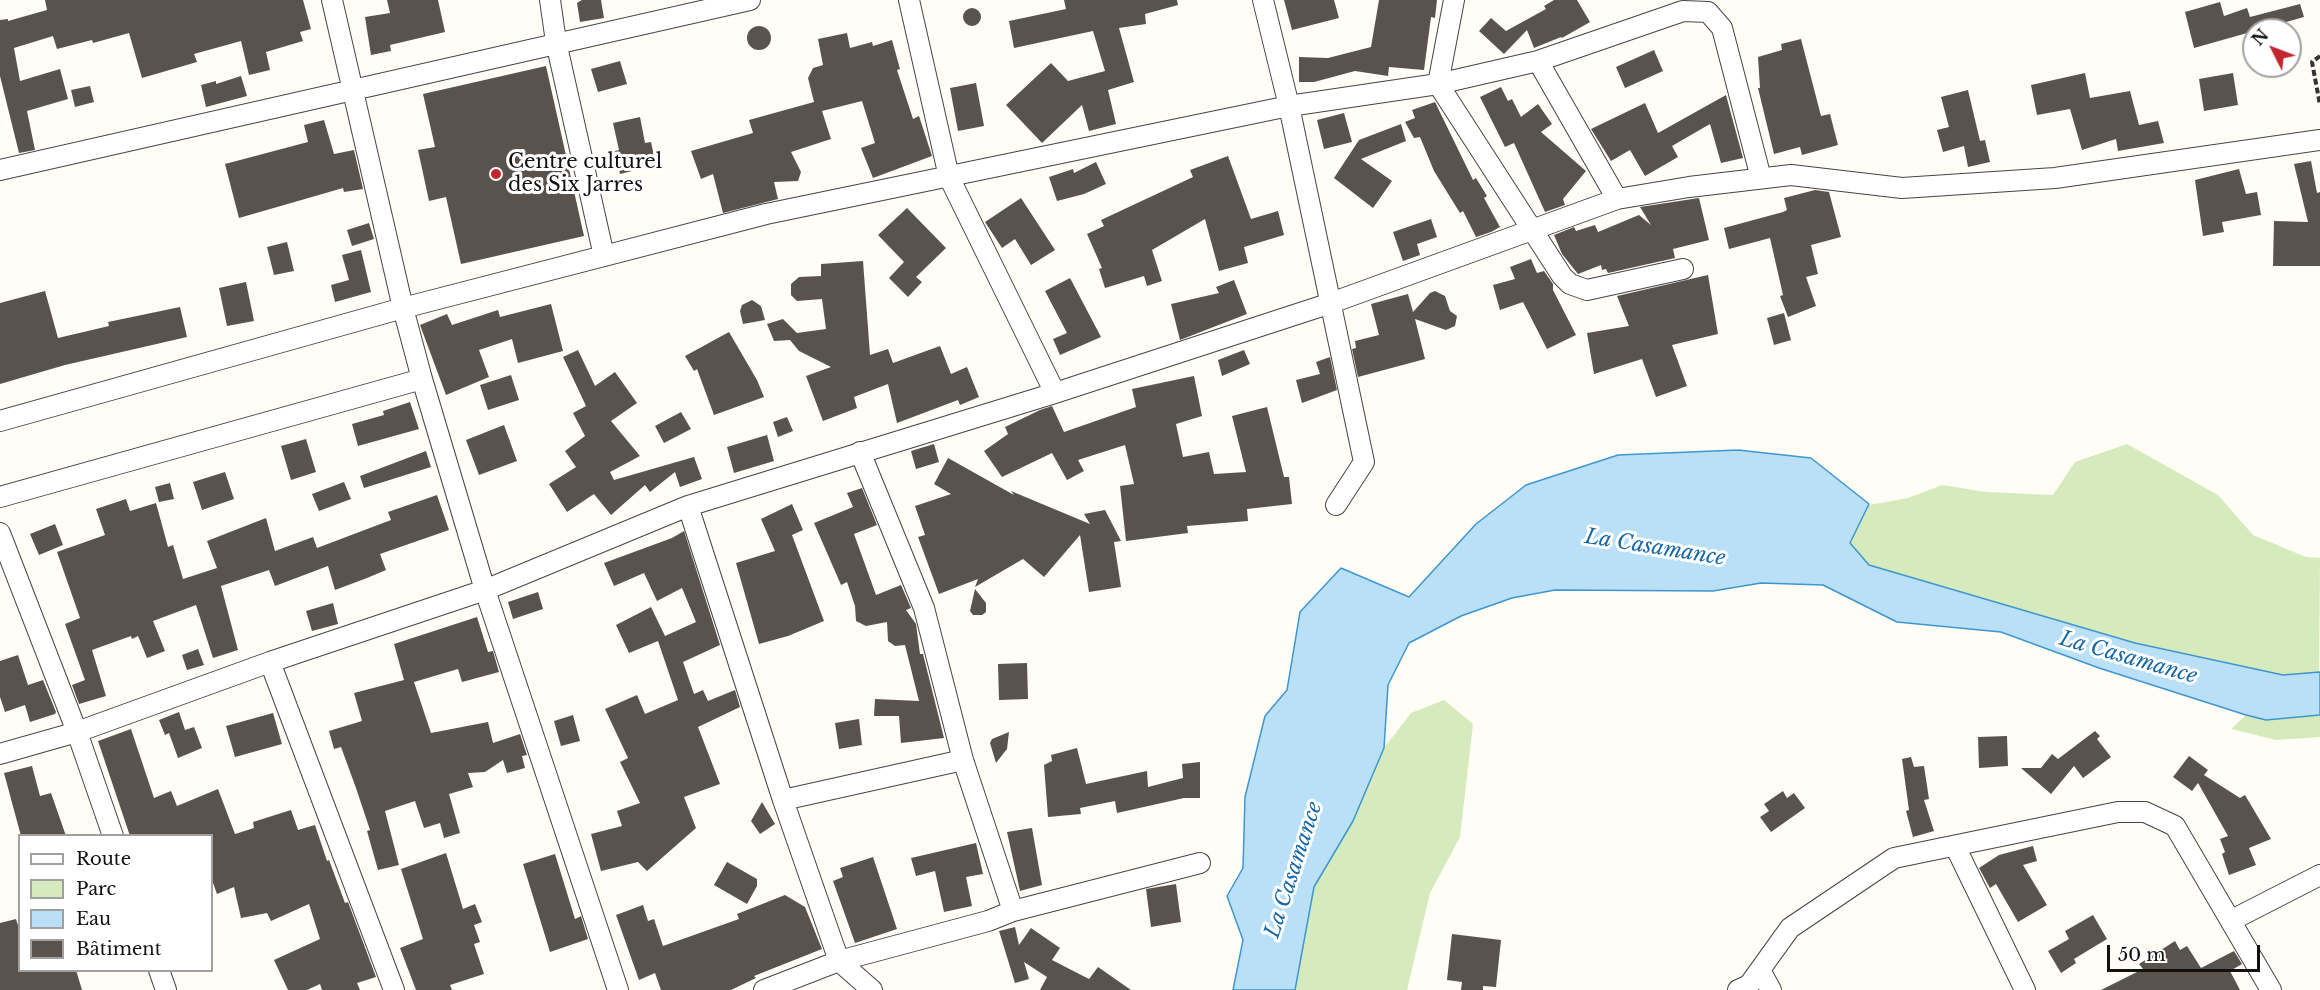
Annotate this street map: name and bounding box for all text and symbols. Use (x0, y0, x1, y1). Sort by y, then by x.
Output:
north arrow (2242, 18, 2302, 78)
text: N (2248, 25, 2273, 50)
place label: Centre culturel des Six Jarres (508, 150, 662, 197)
marker: Centre culturel des Six Jarres (489, 167, 503, 181)
water label: La Casamance (1583, 524, 1727, 572)
water label: La Casamance (2056, 626, 2200, 690)
water label: La Casamance (1260, 799, 1328, 941)
legend (18, 834, 213, 972)
text: Route (76, 848, 131, 870)
text: Parc (76, 878, 116, 900)
text: Eau (76, 908, 111, 930)
scale bar (2110, 933, 2263, 971)
text: Bâtiment (76, 938, 162, 960)
text: 50 m (2118, 944, 2166, 966)

